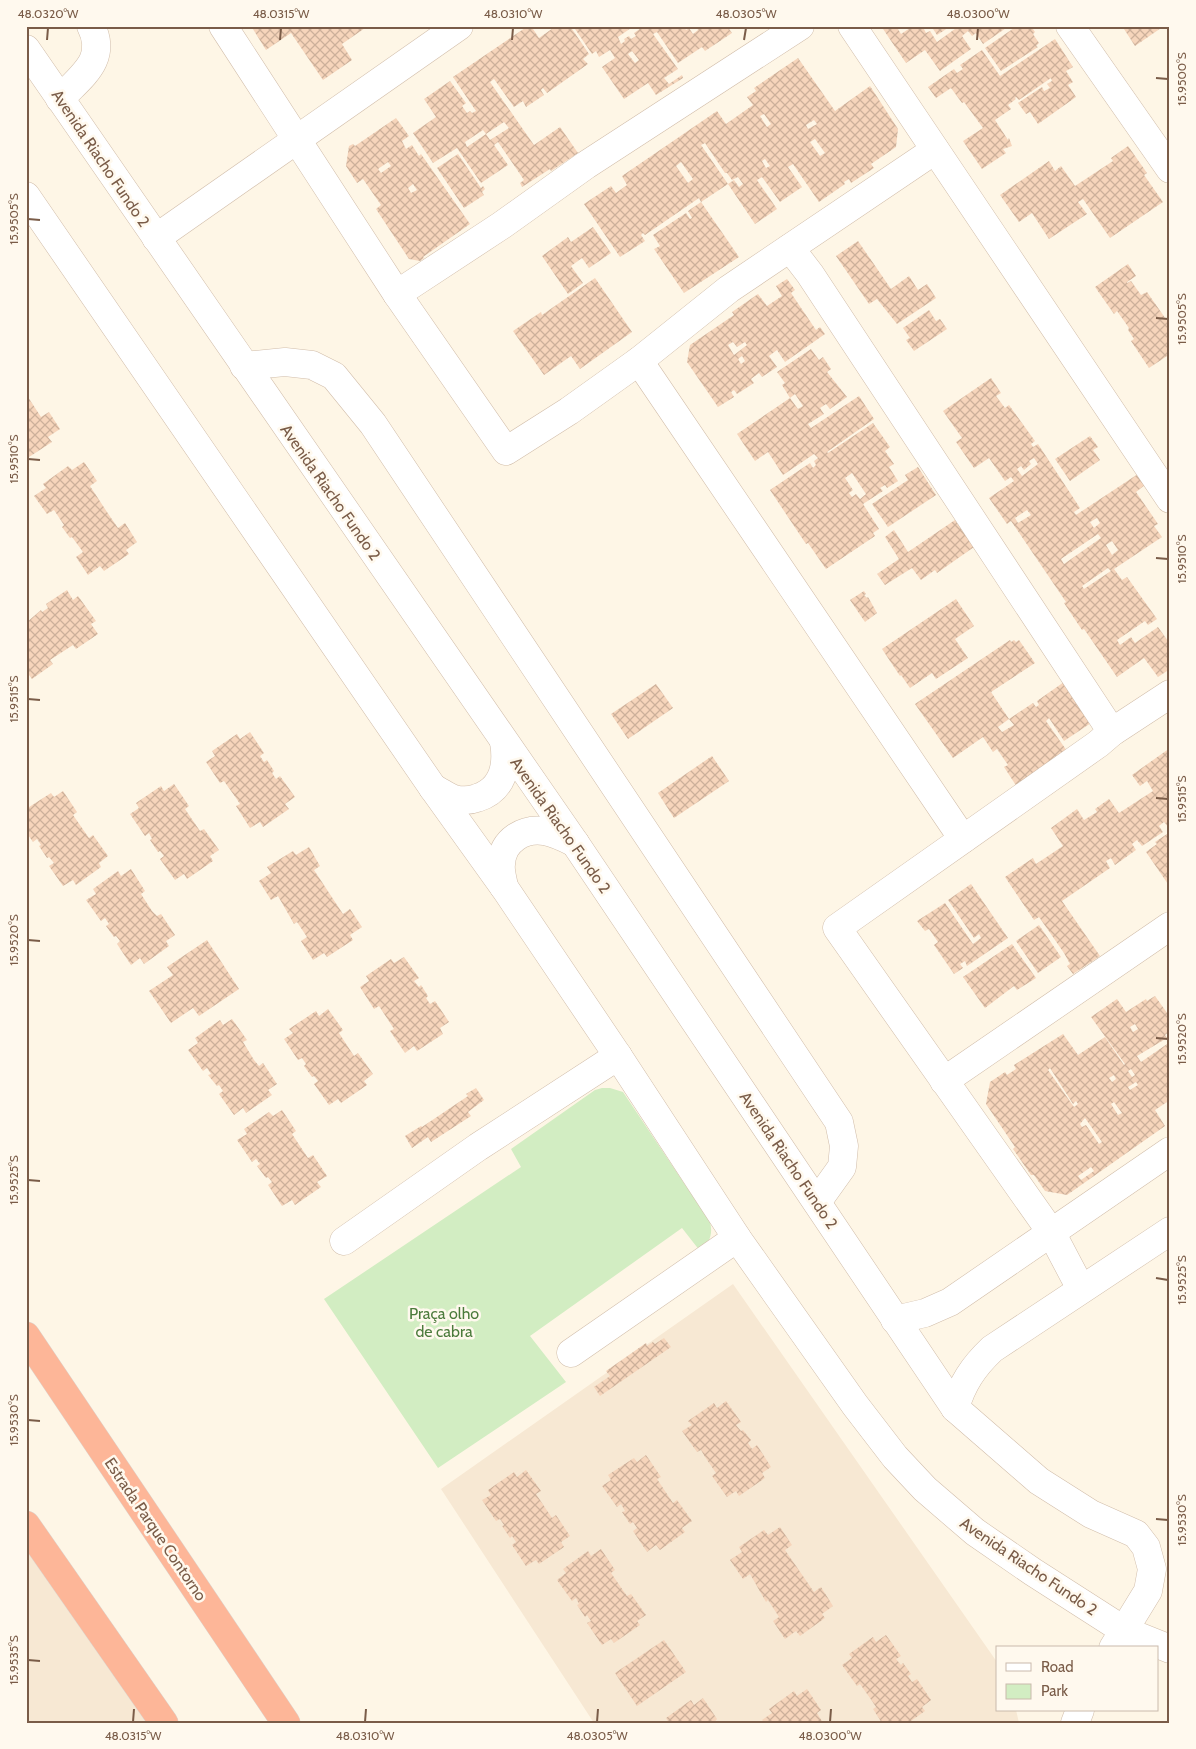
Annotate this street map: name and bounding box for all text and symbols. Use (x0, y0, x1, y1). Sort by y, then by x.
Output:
text: 48.0320°W (18, 6, 79, 21)
text: 48.0315°W (253, 6, 310, 21)
text: 48.0310°W (484, 6, 543, 21)
text: 48.0305°W (715, 6, 777, 21)
text: 48.0300°W (947, 6, 1010, 21)
text: 15.9500°S (1174, 52, 1189, 106)
street label: Avenida Riacho Fundo 2 (48, 86, 154, 230)
text: 15.9505°S (6, 193, 21, 245)
text: 15.9505°S (1174, 293, 1189, 345)
street label: Avenida Riacho Fundo 2 (277, 421, 385, 564)
text: 15.9510°S (6, 435, 21, 484)
text: 15.9510°S (1174, 535, 1189, 584)
text: 15.9515°S (6, 675, 21, 723)
street label: Avenida Riacho Fundo 2 (507, 754, 615, 897)
text: 15.9515°S (1174, 775, 1189, 823)
text: 15.9520°S (6, 914, 21, 966)
text: 15.9520°S (1174, 1013, 1189, 1065)
street label: Avenida Riacho Fundo 2 (736, 1088, 842, 1232)
text: 15.9525°S (6, 1155, 21, 1205)
text: 15.9525°S (1174, 1255, 1189, 1305)
park label: Praça olho de cabra (409, 1304, 479, 1341)
text: 15.9530°S (6, 1394, 21, 1446)
street label: Estrada Parque Contorno (101, 1454, 211, 1605)
text: 15.9530°S (1174, 1494, 1189, 1546)
street label: Avenida Riacho Fundo 2 (957, 1513, 1101, 1619)
text: 15.9535°S (6, 1635, 21, 1685)
legend (996, 1646, 1158, 1712)
text: Road (1041, 1658, 1074, 1676)
text: Park (1041, 1682, 1068, 1700)
text: 48.0315°W (105, 1728, 162, 1743)
text: 48.0310°W (336, 1728, 395, 1743)
text: 48.0305°W (566, 1728, 628, 1743)
text: 48.0300°W (799, 1728, 862, 1743)

